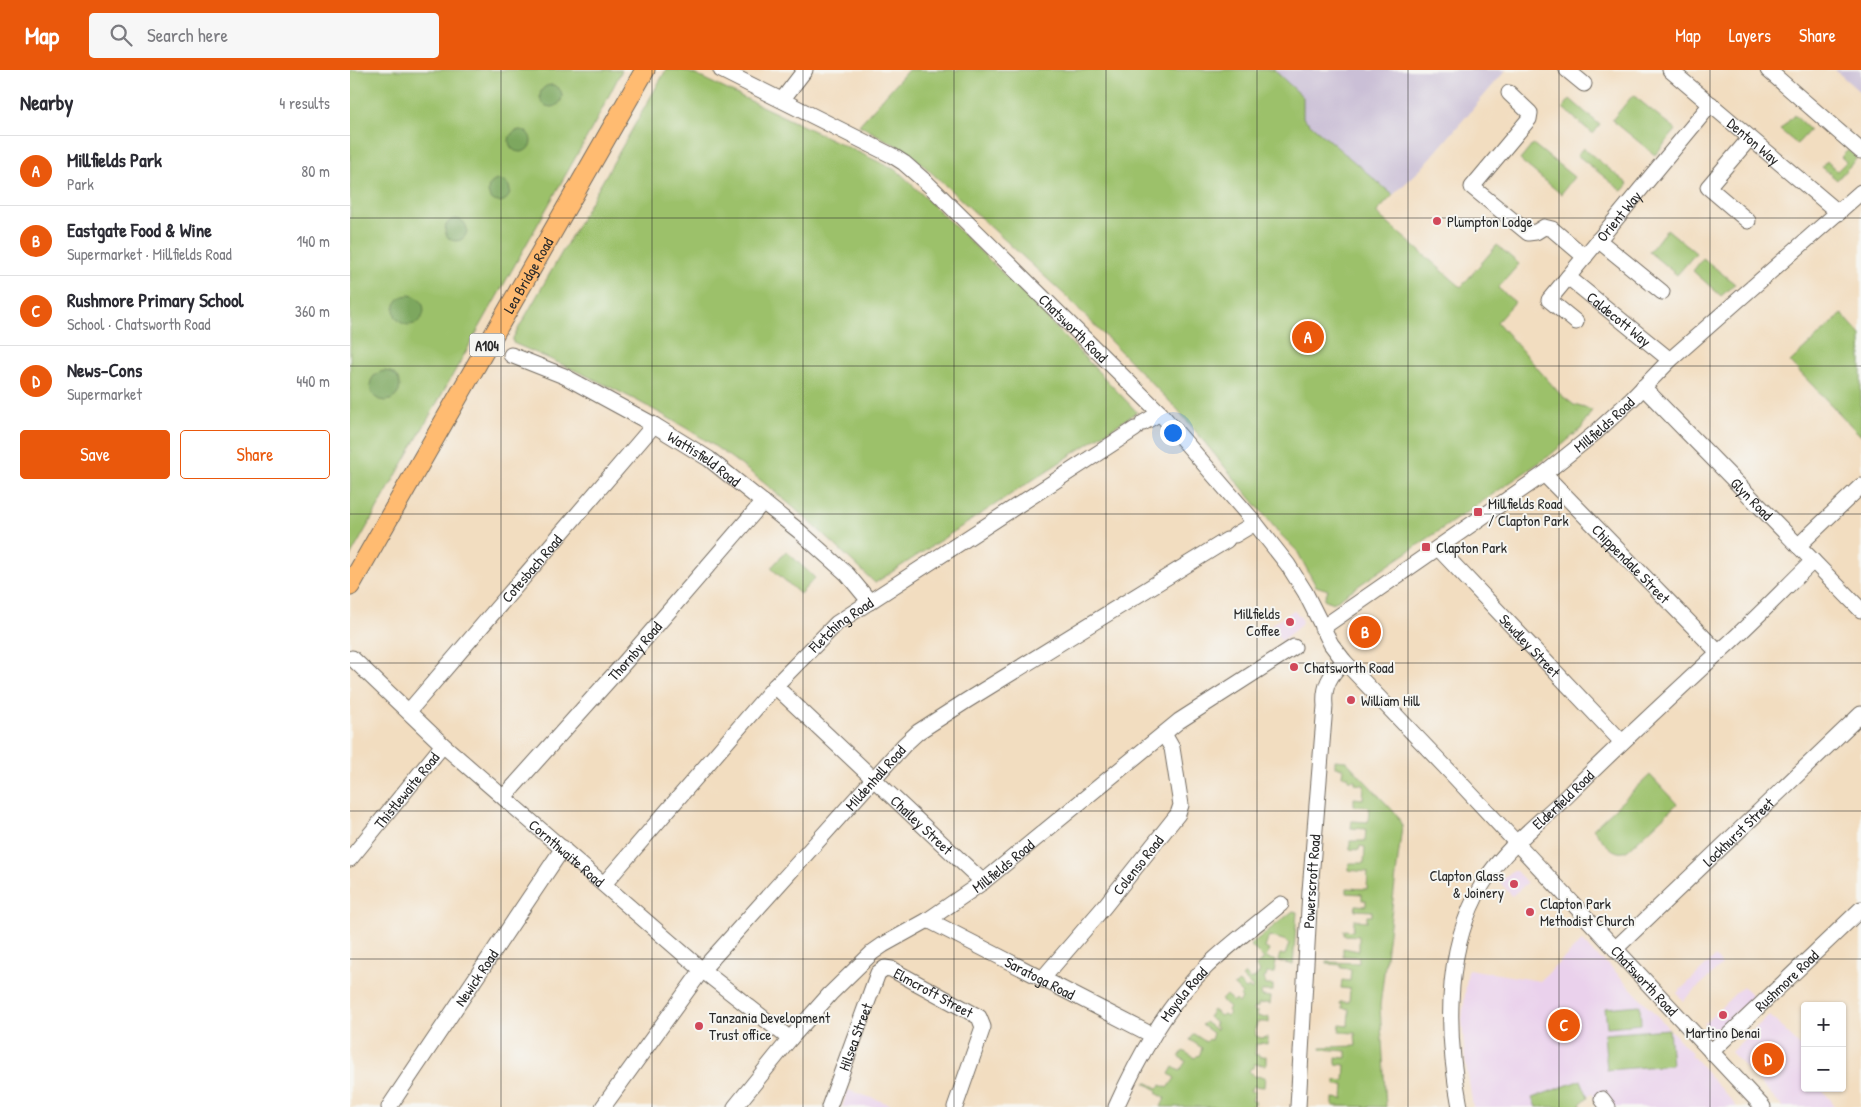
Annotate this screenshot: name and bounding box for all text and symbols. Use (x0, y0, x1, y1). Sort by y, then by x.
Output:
search box (89, 13, 439, 58)
text: Map (25, 19, 59, 51)
icon: search (107, 21, 135, 49)
text: Search here (147, 22, 228, 48)
text: Map (1675, 23, 1701, 48)
text: Layers (1729, 23, 1771, 48)
text: Share (1799, 23, 1836, 48)
text: Nearby (20, 88, 73, 117)
text: 4 results (279, 92, 330, 114)
street label: Denton Way (1723, 113, 1785, 169)
text: Millfields Park (67, 147, 162, 173)
text: A (32, 160, 40, 182)
text: 80 m (301, 160, 330, 182)
text: Park (67, 173, 94, 195)
street label: Orient Way (1591, 186, 1646, 246)
place label: Plumpton Lodge (1447, 211, 1532, 232)
marker: Plumpton Lodge (1431, 215, 1443, 227)
text: Eastgate Food & Wine (67, 217, 212, 243)
text: B (32, 230, 40, 252)
text: 140 m (296, 230, 330, 252)
street label: Lea Bridge Road (498, 233, 558, 317)
text: Supermarket · Millfields Road (67, 243, 232, 265)
street label: Caldecott Way (1583, 286, 1656, 351)
text: Rushmore Primary School (67, 287, 244, 313)
street label: Chatsworth Road (1034, 289, 1113, 367)
text: C (32, 300, 40, 322)
text: 360 m (295, 300, 330, 322)
text: School · Chatsworth Road (67, 313, 211, 335)
pin: A (1292, 318, 1324, 356)
road number: A104 (470, 334, 504, 356)
text: News-Cons (67, 357, 142, 383)
text: D (32, 370, 40, 392)
text: 440 m (296, 370, 330, 392)
text: Supermarket (67, 383, 142, 405)
street label: Millfields Road (1569, 392, 1639, 457)
your location (1160, 420, 1186, 446)
street label: Wattisfield Road (664, 426, 745, 491)
button: Save (20, 430, 170, 479)
button: Share (180, 430, 330, 479)
street label: Glyn Road (1726, 472, 1778, 525)
place label: Millfields Road / Clapton Park (1488, 493, 1569, 531)
marker: Millfields Road / Clapton Park (1472, 506, 1484, 518)
street label: Chippendale Street (1588, 519, 1676, 608)
street label: Cotesbach Road (496, 530, 567, 607)
place label: Clapton Park (1436, 537, 1507, 558)
marker: Clapton Park (1420, 541, 1432, 553)
street label: Fletching Road (803, 592, 877, 657)
place label: Millfields Coffee (1234, 603, 1280, 641)
street label: Sewdley Street (1495, 609, 1566, 682)
pin: B (1349, 613, 1381, 651)
street label: Thornby Road (603, 616, 666, 685)
marker: Millfields Coffee (1284, 616, 1296, 628)
place label: Chatsworth Road (1304, 657, 1394, 678)
marker: Chatsworth Road (1288, 661, 1300, 673)
place label: William Hill (1361, 690, 1420, 711)
marker: William Hill (1345, 694, 1357, 706)
street label: Mildenhall Road (840, 740, 910, 815)
street label: Thistlewaite Road (369, 747, 444, 833)
street label: Elderfield Road (1527, 765, 1598, 834)
street label: Chailey Street (886, 790, 958, 860)
street label: Lockhurst Street (1698, 792, 1779, 871)
street label: Cornthwaite Road (525, 814, 609, 891)
street label: Colenso Road (1107, 830, 1168, 899)
street label: Millfields Road (968, 834, 1038, 897)
street label: Powerscroft Road (1297, 834, 1325, 929)
place label: Clapton Glass & Joinery (1429, 865, 1504, 903)
marker: Clapton Glass & Joinery (1508, 878, 1520, 890)
place label: Clapton Park Methodist Church (1540, 893, 1634, 931)
marker: Clapton Park Methodist Church (1524, 906, 1536, 918)
street label: Chatsworth Road (1606, 940, 1683, 1020)
street label: Newick Road (449, 945, 503, 1010)
street label: Rushmore Road (1750, 945, 1823, 1016)
street label: Saratoga Road (1001, 951, 1079, 1004)
street label: Elmcroft Street (890, 962, 978, 1023)
street label: Mayola Road (1154, 962, 1212, 1025)
street label: Hilsea Street (833, 999, 877, 1073)
map controls (1801, 1002, 1846, 1092)
button: + (1801, 1002, 1846, 1047)
pin: C (1548, 1006, 1580, 1044)
place label: Tanzania Development Trust office (709, 1007, 831, 1045)
marker: Martino Denai (1717, 1009, 1729, 1021)
marker: Tanzania Development Trust office (693, 1020, 705, 1032)
place label: Martino Denai (1686, 1022, 1760, 1043)
pin: D (1752, 1040, 1784, 1078)
button: − (1801, 1047, 1846, 1092)

